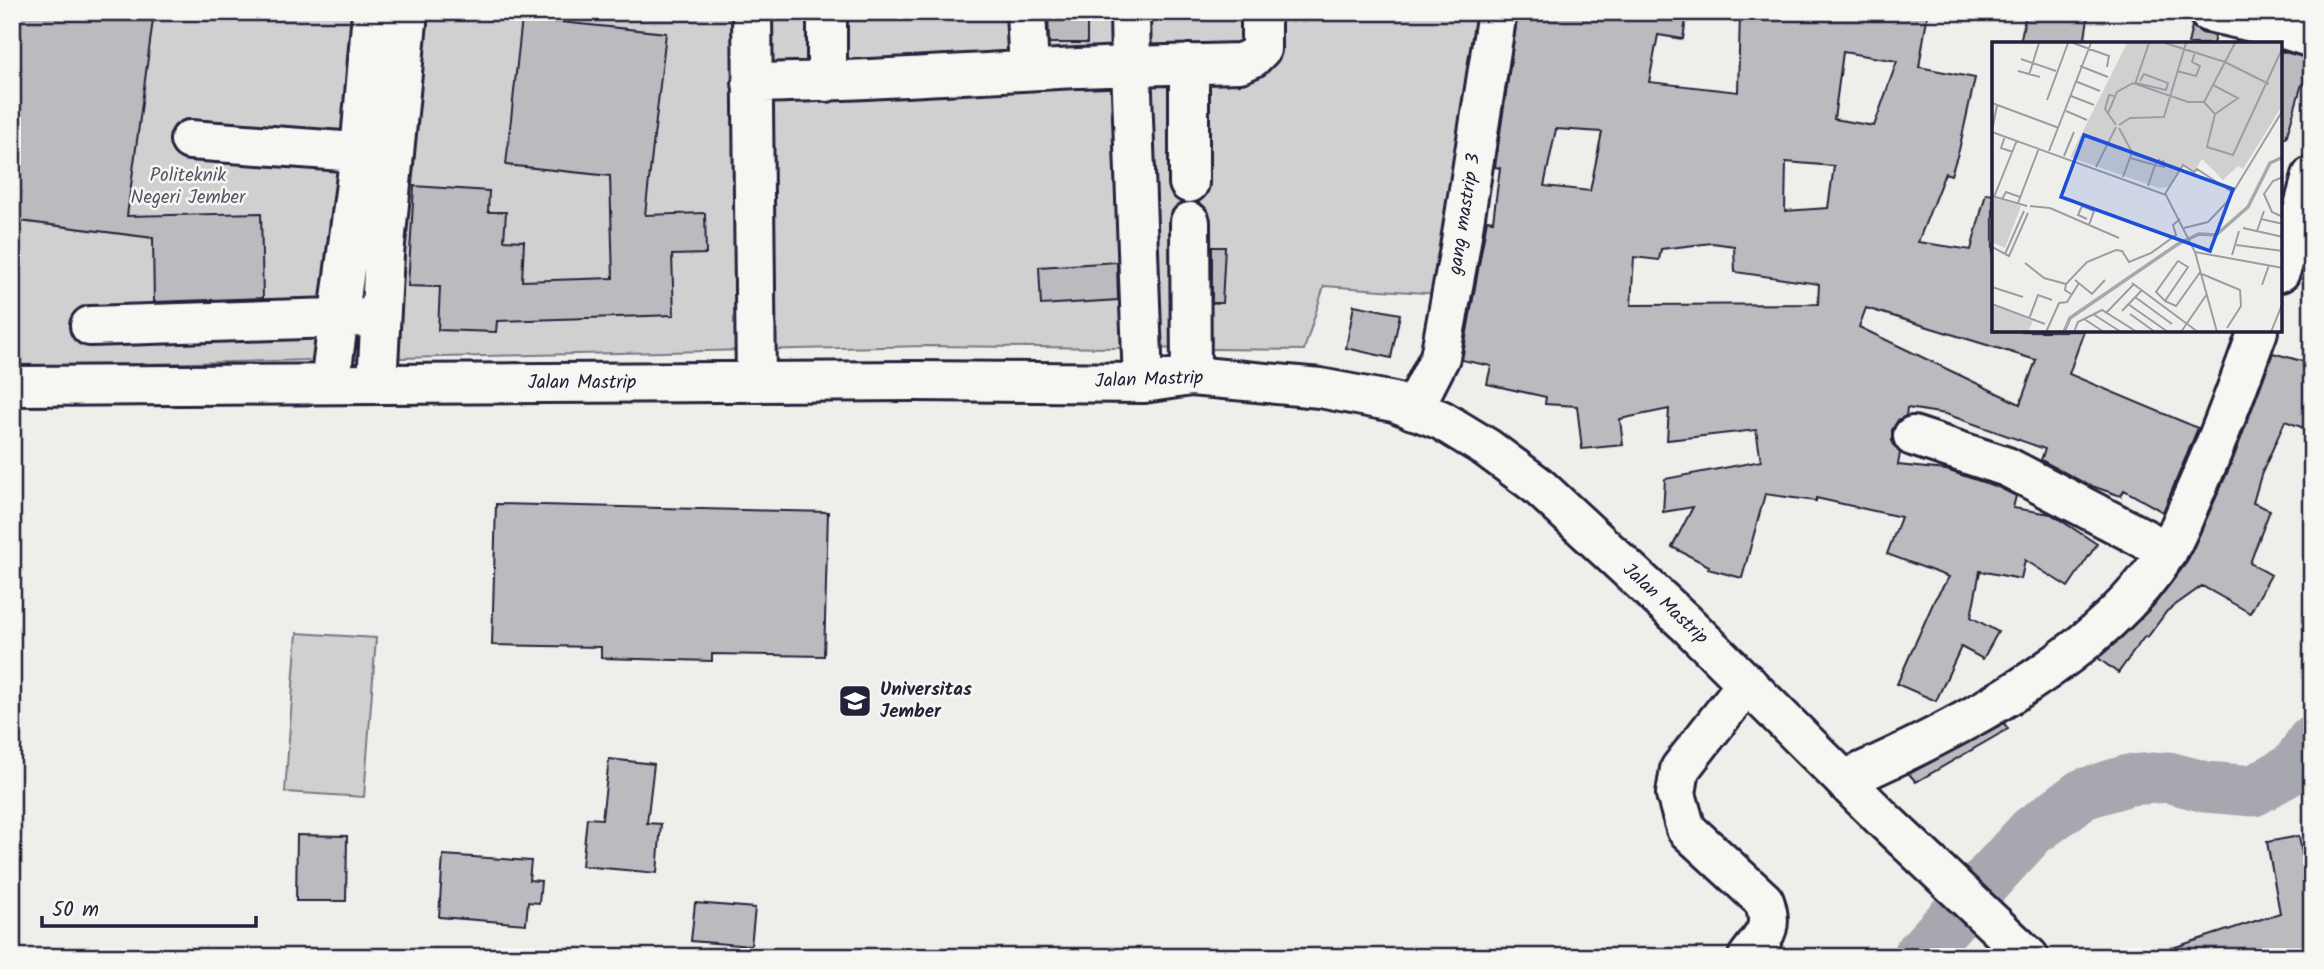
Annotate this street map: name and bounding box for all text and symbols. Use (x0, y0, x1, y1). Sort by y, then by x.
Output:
inset map (1992, 42, 2282, 332)
street label: gang mastrip 3 (1440, 151, 1489, 278)
park label: Politeknik Negeri Jember (131, 161, 247, 213)
street label: Jalan Mastrip (1094, 363, 1204, 397)
street label: Jalan Mastrip (528, 368, 636, 398)
street label: Jalan Mastrip (1615, 556, 1715, 652)
place label: Universitas Jember (880, 675, 972, 727)
school or university icon: Universitas Jember (836, 682, 874, 720)
scale bar (42, 885, 256, 929)
text: 50 m (52, 894, 99, 927)

